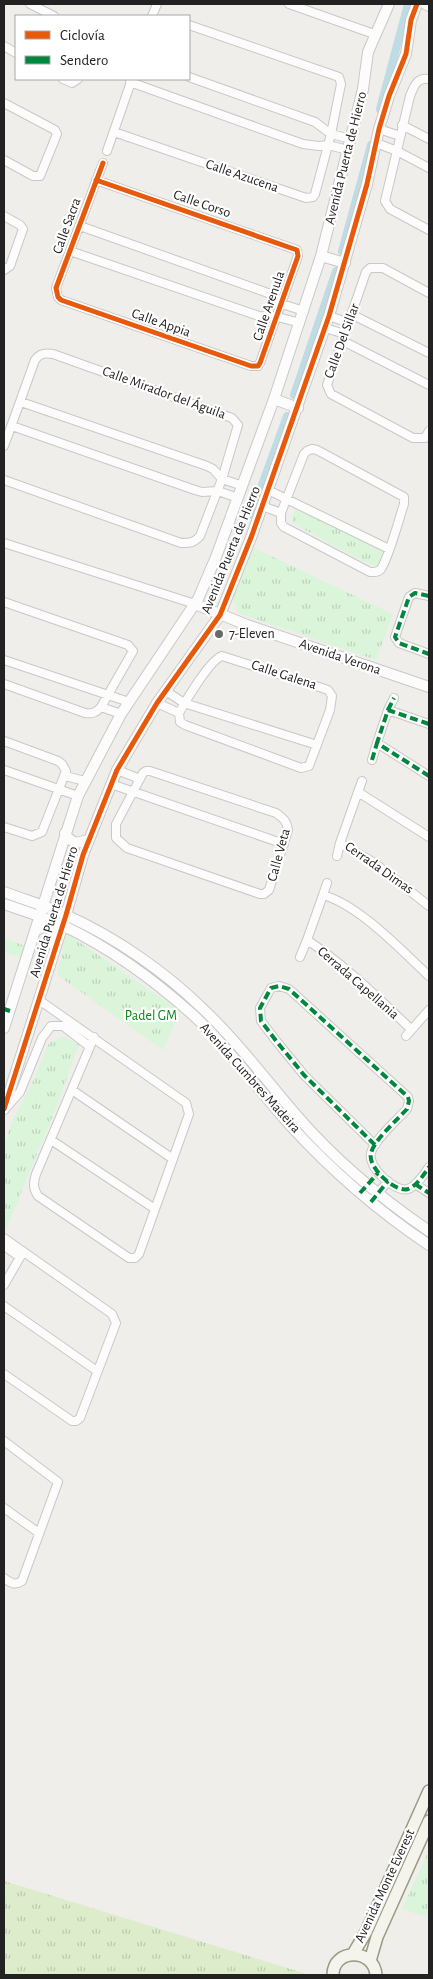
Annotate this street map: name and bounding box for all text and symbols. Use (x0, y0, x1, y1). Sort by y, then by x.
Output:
legend (15, 15, 190, 80)
text: Ciclovía (60, 28, 105, 43)
text: Sendero (60, 53, 108, 68)
street label: Avenida Puerta de Hierro (323, 90, 369, 226)
street label: Calle Azucena (204, 157, 281, 195)
street label: Calle Corso (171, 188, 233, 220)
street label: Calle Sacra (50, 196, 84, 256)
street label: Calle Arenula (251, 269, 288, 343)
street label: Calle Del Sillar (322, 301, 362, 380)
street label: Calle Appia (130, 306, 193, 340)
street label: Calle Mirador del Águila (100, 361, 229, 422)
street label: Avenida Puerta de Hierro (199, 484, 263, 616)
place label: 7-Eleven (229, 627, 275, 641)
marker: 7-Eleven (213, 628, 225, 640)
street label: Avenida Verona (297, 636, 383, 678)
street label: Calle Galena (250, 658, 319, 692)
street label: Calle Veta (265, 827, 293, 883)
street label: Cerrada Dimas (342, 839, 416, 897)
street label: Avenida Puerta de Hierro (27, 845, 81, 979)
street label: Cerrada Capellania (315, 944, 402, 1022)
park label: Padel GM (125, 1009, 177, 1023)
street label: Avenida Cumbres Madeira (197, 1020, 303, 1136)
street label: Avenida Monte Everest (353, 1827, 418, 1945)

